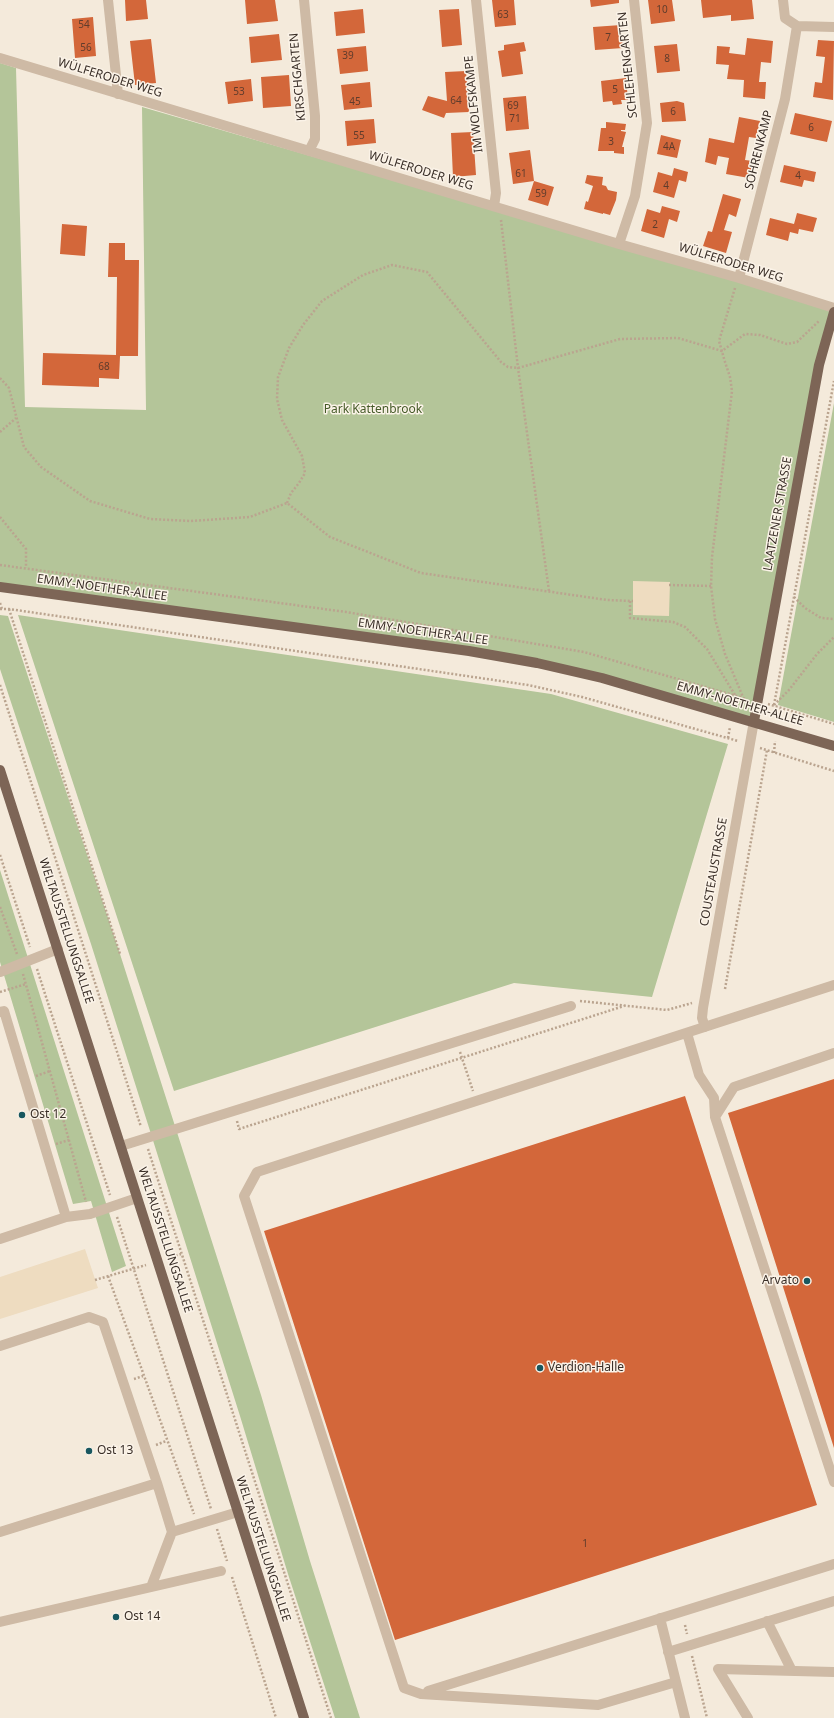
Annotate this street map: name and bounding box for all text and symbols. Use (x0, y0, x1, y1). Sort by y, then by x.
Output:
house number: 10 (656, 4, 668, 16)
house number: 63 (497, 9, 509, 21)
street label: SCHLEHENGARTEN (615, 11, 641, 119)
house number: 54 (78, 19, 90, 31)
street label: KIRSCHGARTEN (287, 32, 309, 122)
house number: 7 (605, 32, 611, 44)
house number: 56 (80, 42, 92, 54)
house number: 39 (342, 50, 354, 62)
house number: 8 (664, 53, 670, 65)
street label: WÜLFERODER WEG (56, 55, 164, 101)
street label: IM WOLFSKAMPE (462, 55, 486, 153)
house number: 5 (612, 84, 618, 96)
house number: 53 (233, 86, 245, 98)
house number: 64 (450, 95, 462, 107)
house number: 45 (349, 96, 361, 108)
house number: 69 (507, 100, 519, 112)
house number: 6 (670, 106, 676, 118)
street label: SOHRENKAMP (742, 109, 776, 191)
house number: 71 (509, 113, 521, 125)
house number: 6 (808, 122, 814, 134)
house number: 55 (353, 130, 365, 142)
house number: 3 (608, 136, 614, 148)
house number: 4A (663, 141, 675, 153)
street label: WÜLFERODER WEG (367, 148, 475, 194)
house number: 61 (515, 168, 527, 180)
house number: 4 (795, 170, 801, 182)
house number: 4 (663, 180, 669, 192)
house number: 59 (535, 188, 547, 200)
house number: 2 (652, 219, 658, 231)
street label: WÜLFERODER WEG (677, 240, 785, 286)
house number: 68 (98, 361, 110, 373)
park label: Park Kattenbrook (324, 403, 422, 417)
street label: LAATZENER STRASSE (761, 456, 795, 572)
street label: EMMY-NOETHER-ALLEE (36, 572, 168, 604)
street label: EMMY-NOETHER-ALLEE (357, 616, 489, 648)
street label: EMMY-NOETHER-ALLEE (675, 679, 805, 729)
street label: COUSTEAUSTRASSE (697, 817, 731, 927)
street label: WELTAUSSTELLUNGSALLEE (36, 857, 96, 1005)
place label: Ost 12 (30, 1108, 66, 1122)
marker: Ost 12 (17, 1110, 27, 1120)
street label: WELTAUSSTELLUNGSALLEE (135, 1166, 195, 1314)
place label: Arvato (762, 1274, 799, 1288)
marker: Arvato (802, 1276, 812, 1286)
place label: Verdion-Halle (548, 1361, 624, 1375)
marker: Verdion-Halle (535, 1363, 545, 1373)
place label: Ost 13 (97, 1444, 133, 1458)
marker: Ost 13 (84, 1446, 94, 1456)
street label: WELTAUSSTELLUNGSALLEE (233, 1475, 293, 1623)
house number: 1 (582, 1538, 588, 1550)
place label: Ost 14 (124, 1610, 160, 1624)
marker: Ost 14 (111, 1612, 121, 1622)

